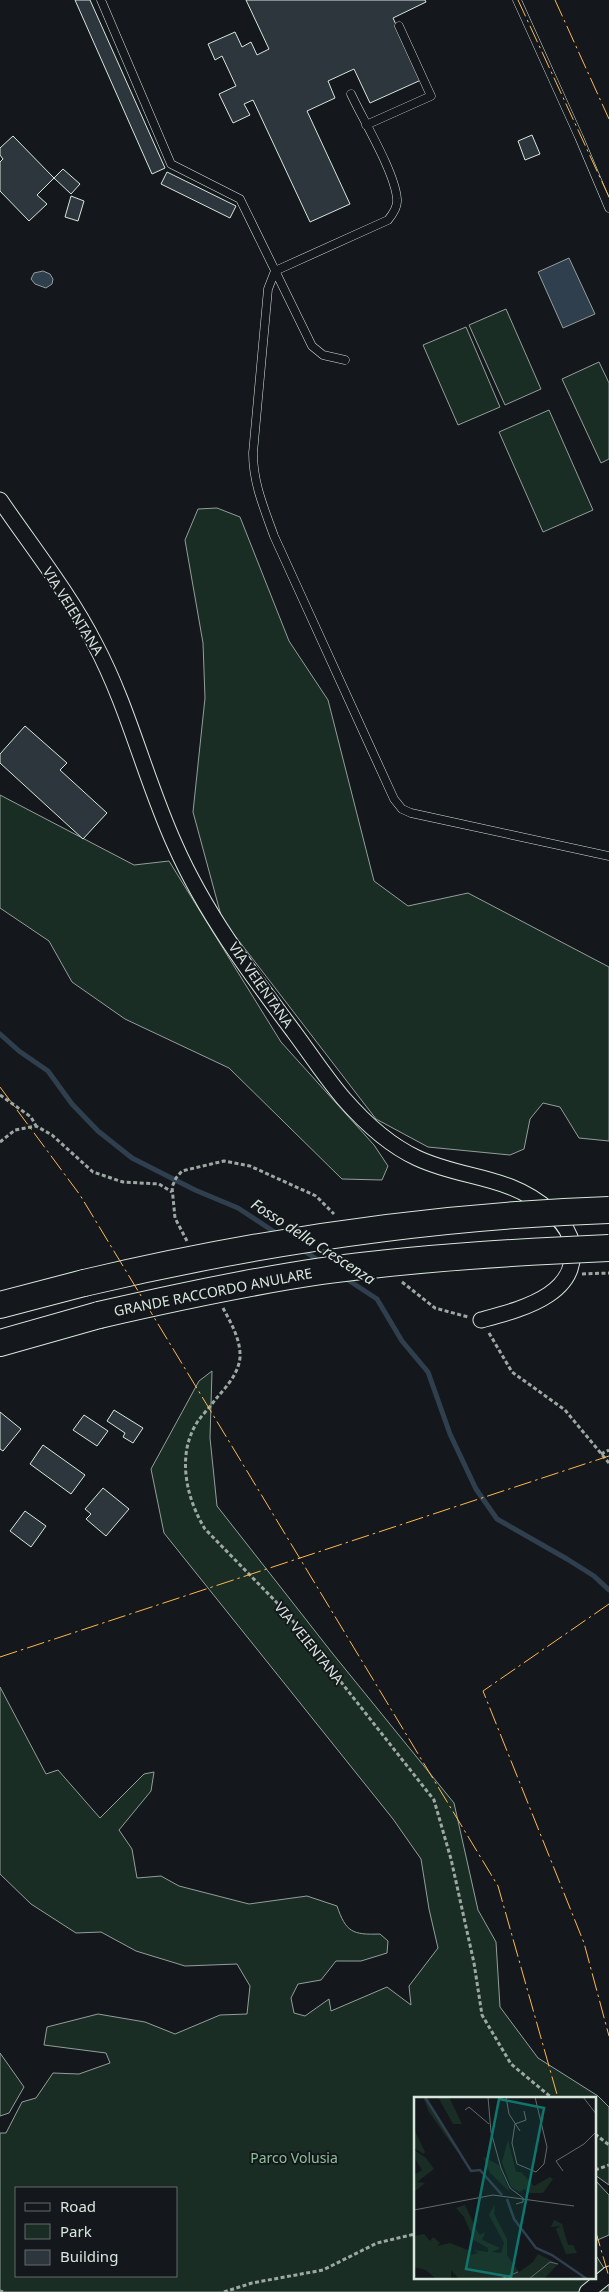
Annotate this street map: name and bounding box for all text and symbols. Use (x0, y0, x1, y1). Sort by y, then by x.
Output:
street label: VIA VEIENTANA (39, 563, 108, 658)
street label: VIA VEIENTANA (225, 938, 298, 1031)
water label: Fosso della Crescenza (248, 1194, 380, 1289)
street label: GRANDE RACCORDO ANULARE (112, 1263, 314, 1320)
street label: VIA VEIENTANA (270, 1598, 348, 1688)
inset map (414, 2097, 596, 2280)
park label: Parco Volusia (250, 2148, 338, 2167)
legend (15, 2187, 178, 2277)
text: Road (60, 2196, 96, 2216)
text: Park (60, 2221, 92, 2241)
text: Building (60, 2246, 118, 2266)

